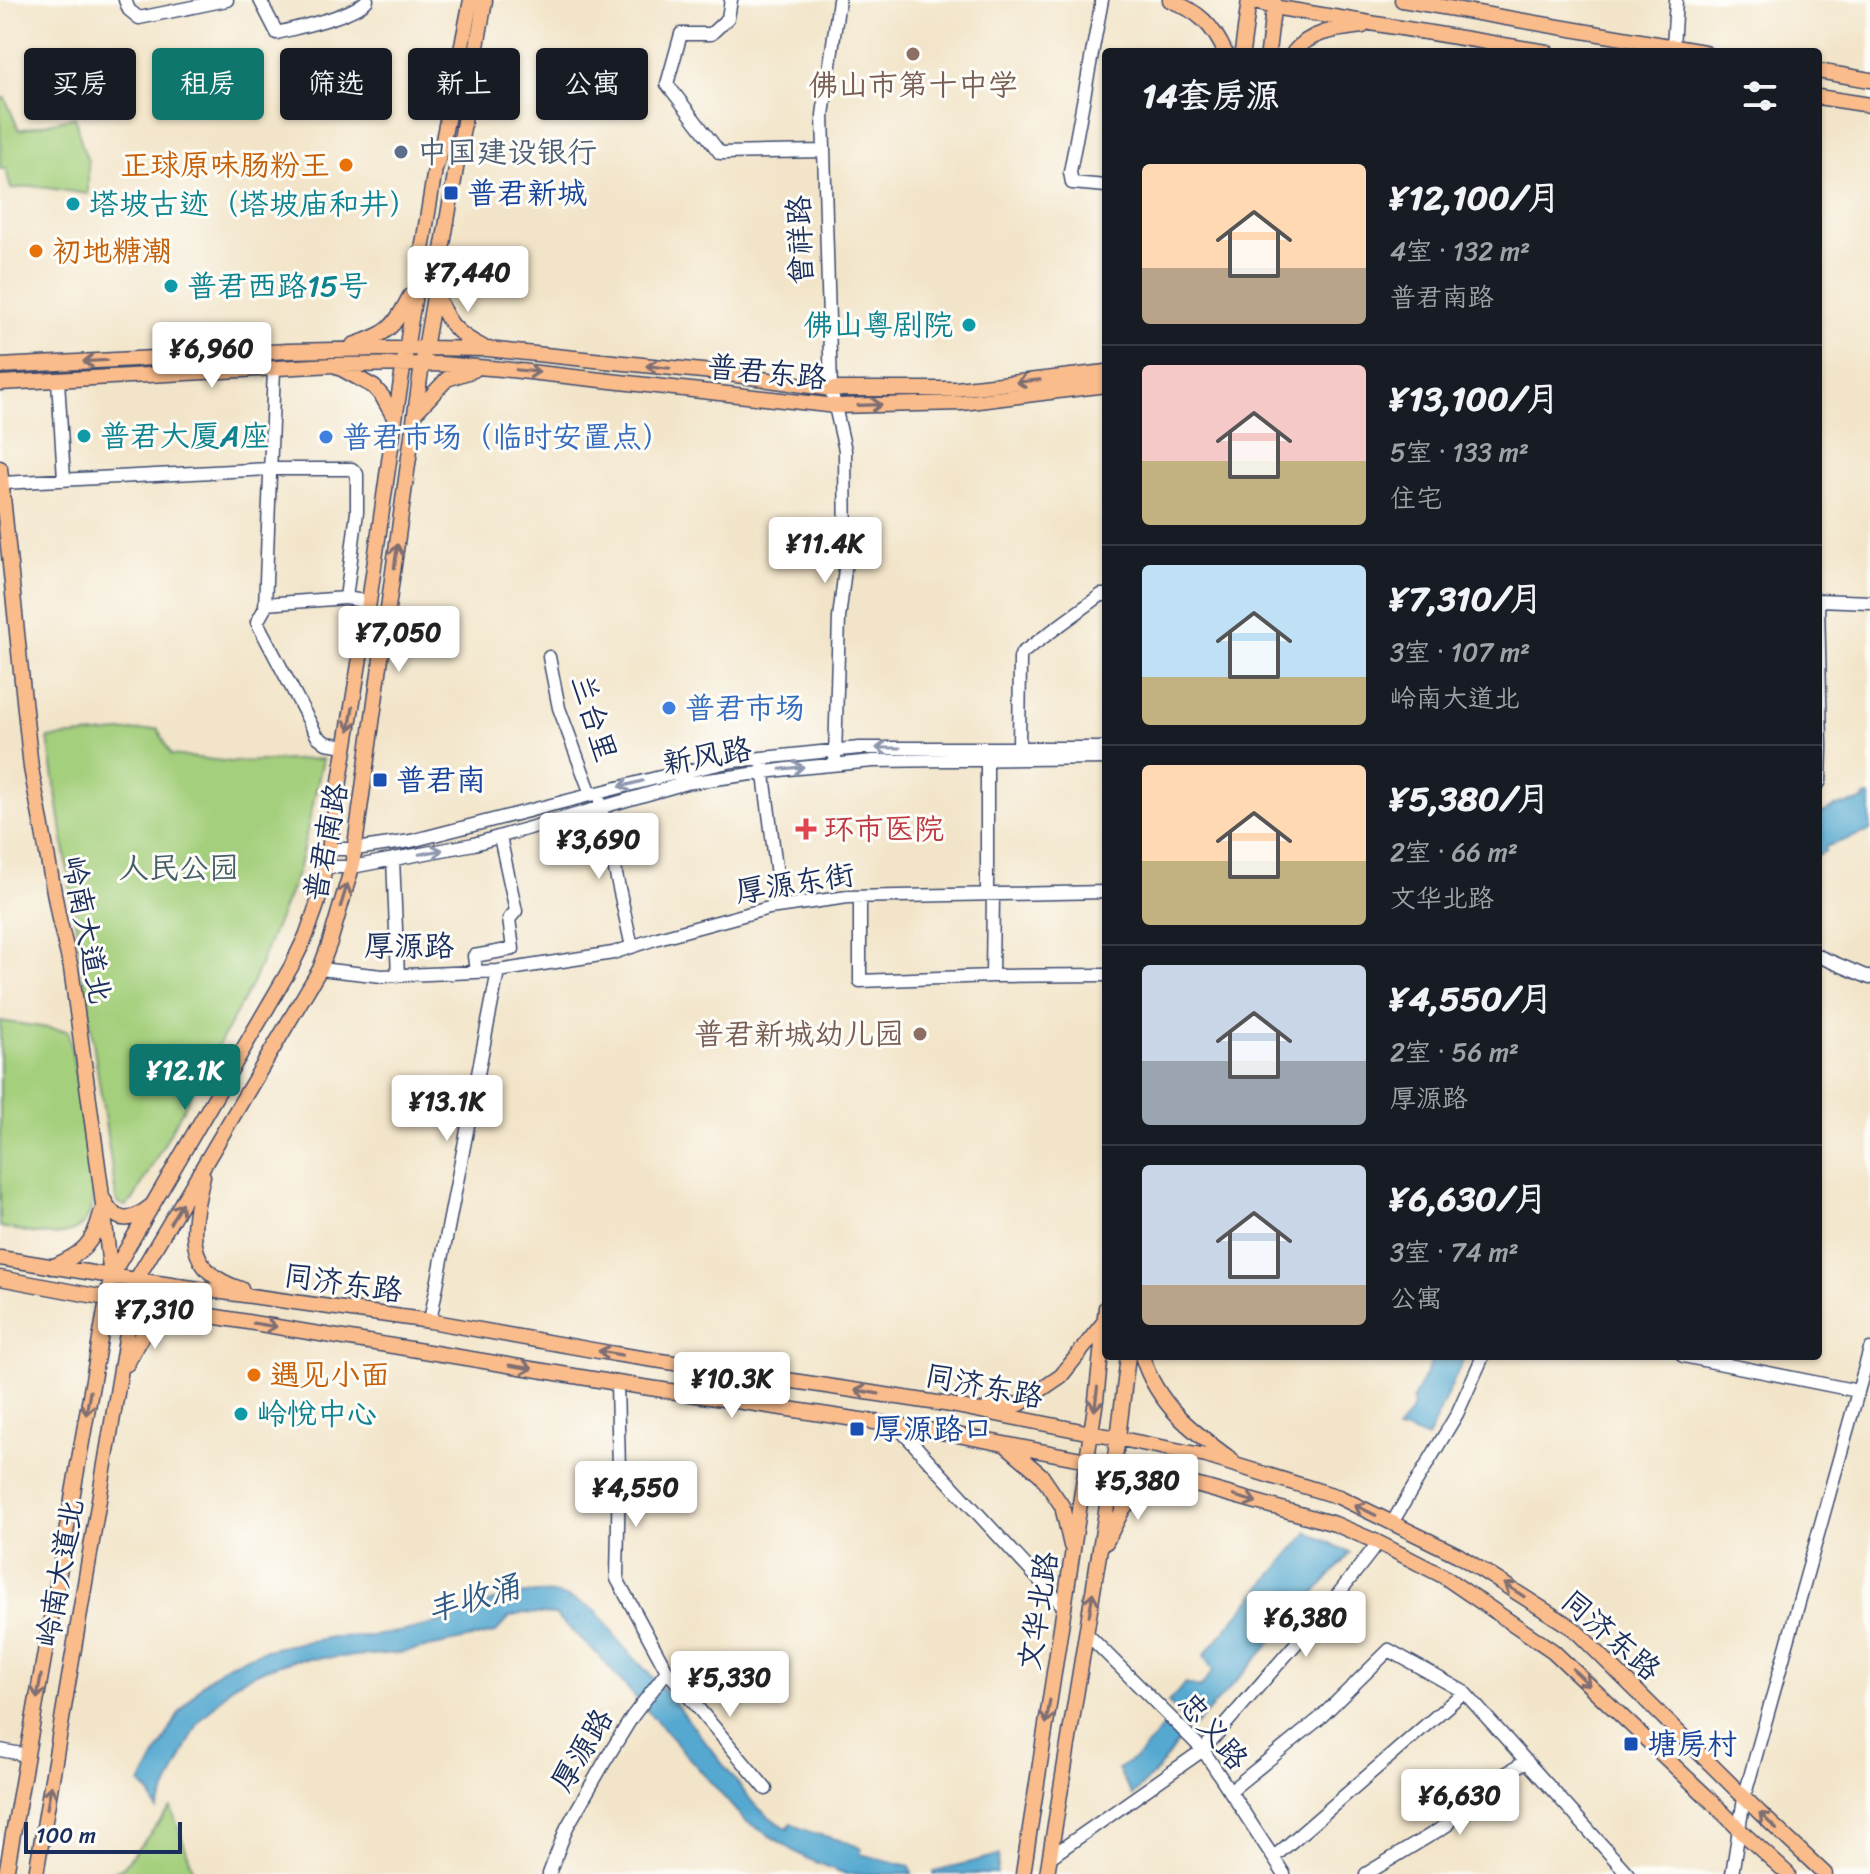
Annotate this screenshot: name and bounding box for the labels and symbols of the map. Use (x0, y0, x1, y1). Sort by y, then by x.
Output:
marker: 佛山市第十中学 (904, 45, 922, 63)
place label: 佛山市第十中学 (808, 58, 1018, 112)
place label: 中国建设银行 (417, 125, 597, 179)
place label: 正球原味肠粉王 (120, 138, 330, 192)
marker: 中国建设银行 (392, 143, 410, 161)
marker: 正球原味肠粉王 (337, 156, 355, 174)
place label: 普君新城 (467, 166, 587, 220)
place label: 塔坡古迹（塔坡庙和井） (89, 177, 419, 231)
marker: 普君新城 (442, 184, 460, 202)
street label: 曾祥路 (771, 194, 829, 286)
marker: 塔坡古迹（塔坡庙和井） (64, 195, 82, 213)
place label: 初地糖潮 (52, 224, 172, 278)
marker: 初地糖潮 (27, 242, 45, 260)
pin: ¥7,440 (403, 246, 533, 314)
place label: 普君西路15号 (187, 259, 368, 313)
marker: 普君西路15号 (162, 277, 180, 295)
place label: 佛山粤剧院 (803, 298, 953, 352)
marker: 佛山粤剧院 (960, 316, 978, 334)
pin: ¥6,960 (147, 322, 277, 390)
street label: 普君东路 (705, 339, 829, 405)
one-way arrow (82, 354, 109, 369)
one-way arrow (645, 359, 672, 374)
one-way arrow (514, 364, 541, 379)
one-way arrow (1016, 373, 1042, 388)
one-way arrow (856, 398, 883, 413)
place label: 普君大厦A座 (100, 409, 270, 463)
place label: 普君市场（临时安置点） (342, 410, 672, 464)
marker: 普君大厦A座 (75, 427, 93, 445)
marker: 普君市场（临时安置点） (317, 428, 335, 446)
pin: ¥11.4K (760, 517, 890, 585)
one-way arrow (389, 544, 404, 569)
pin: ¥7,050 (334, 606, 464, 674)
street label: 兰台里 (555, 667, 633, 769)
place label: 普君市场 (685, 681, 805, 735)
marker: 普君市场 (660, 699, 678, 717)
one-way arrow (343, 706, 358, 731)
street label: 新风路 (658, 722, 756, 790)
one-way arrow (875, 740, 902, 756)
place label: 普君南 (396, 753, 486, 807)
one-way arrow (778, 761, 805, 776)
marker: 普君南 (371, 771, 389, 789)
street label: 普君南路 (288, 778, 364, 906)
one-way arrow (619, 778, 645, 793)
place label: 环市医院 (824, 802, 944, 856)
pin: ¥3,690 (534, 813, 664, 881)
marker: 环市医院 (795, 818, 817, 840)
park label: 人民公园 (119, 841, 239, 895)
one-way arrow (417, 844, 443, 859)
street label: 厚源东街 (732, 847, 858, 919)
street label: 岭南大道北 (46, 851, 128, 1009)
one-way arrow (337, 883, 352, 909)
street label: 厚源路 (364, 919, 454, 973)
place label: 普君新城幼儿园 (694, 1007, 904, 1061)
marker: 普君新城幼儿园 (911, 1025, 929, 1043)
pin: ¥12.1K (120, 1044, 250, 1112)
pin: ¥13.1K (382, 1075, 512, 1143)
one-way arrow (169, 1202, 184, 1226)
street label: 同济东路 (280, 1248, 406, 1318)
pin: ¥7,310 (90, 1283, 220, 1351)
one-way arrow (251, 1318, 277, 1333)
one-way arrow (598, 1345, 623, 1360)
place label: 遇见小面 (270, 1348, 390, 1402)
street label: 同济东路 (920, 1348, 1048, 1424)
pin: ¥10.3K (667, 1352, 797, 1420)
one-way arrow (508, 1361, 533, 1376)
marker: 遇见小面 (245, 1366, 263, 1384)
one-way arrow (855, 1384, 880, 1399)
one-way arrow (1088, 1386, 1103, 1411)
place label: 岭悦中心 (257, 1387, 377, 1441)
one-way arrow (80, 1390, 95, 1415)
place label: 厚源路口 (873, 1402, 993, 1456)
marker: 岭悦中心 (232, 1405, 250, 1423)
marker: 厚源路口 (848, 1420, 866, 1438)
pin: ¥5,380 (1073, 1454, 1203, 1522)
pin: ¥4,550 (571, 1461, 701, 1529)
one-way arrow (1231, 1492, 1257, 1507)
street label: 岭南大道北 (20, 1494, 100, 1652)
one-way arrow (1354, 1502, 1378, 1517)
street label: 文华北路 (1002, 1548, 1074, 1674)
water label: 丰收涌 (419, 1558, 528, 1639)
street label: 同济东路 (1548, 1575, 1674, 1695)
one-way arrow (1503, 1582, 1526, 1598)
one-way arrow (1084, 1591, 1099, 1617)
pin: ¥6,380 (1241, 1591, 1371, 1659)
pin: ¥5,330 (665, 1651, 795, 1719)
one-way arrow (1571, 1668, 1591, 1687)
one-way arrow (30, 1673, 45, 1699)
street label: 忠义路 (1163, 1679, 1263, 1783)
street label: 厚源路 (536, 1698, 628, 1802)
one-way arrow (1040, 1698, 1055, 1724)
place label: 塘房村 (1647, 1717, 1737, 1771)
marker: 塘房村 (1622, 1735, 1640, 1753)
pin: ¥6,630 (1395, 1769, 1525, 1837)
one-way arrow (42, 1785, 57, 1810)
one-way arrow (1758, 1811, 1778, 1830)
scale bar (24, 1818, 182, 1854)

